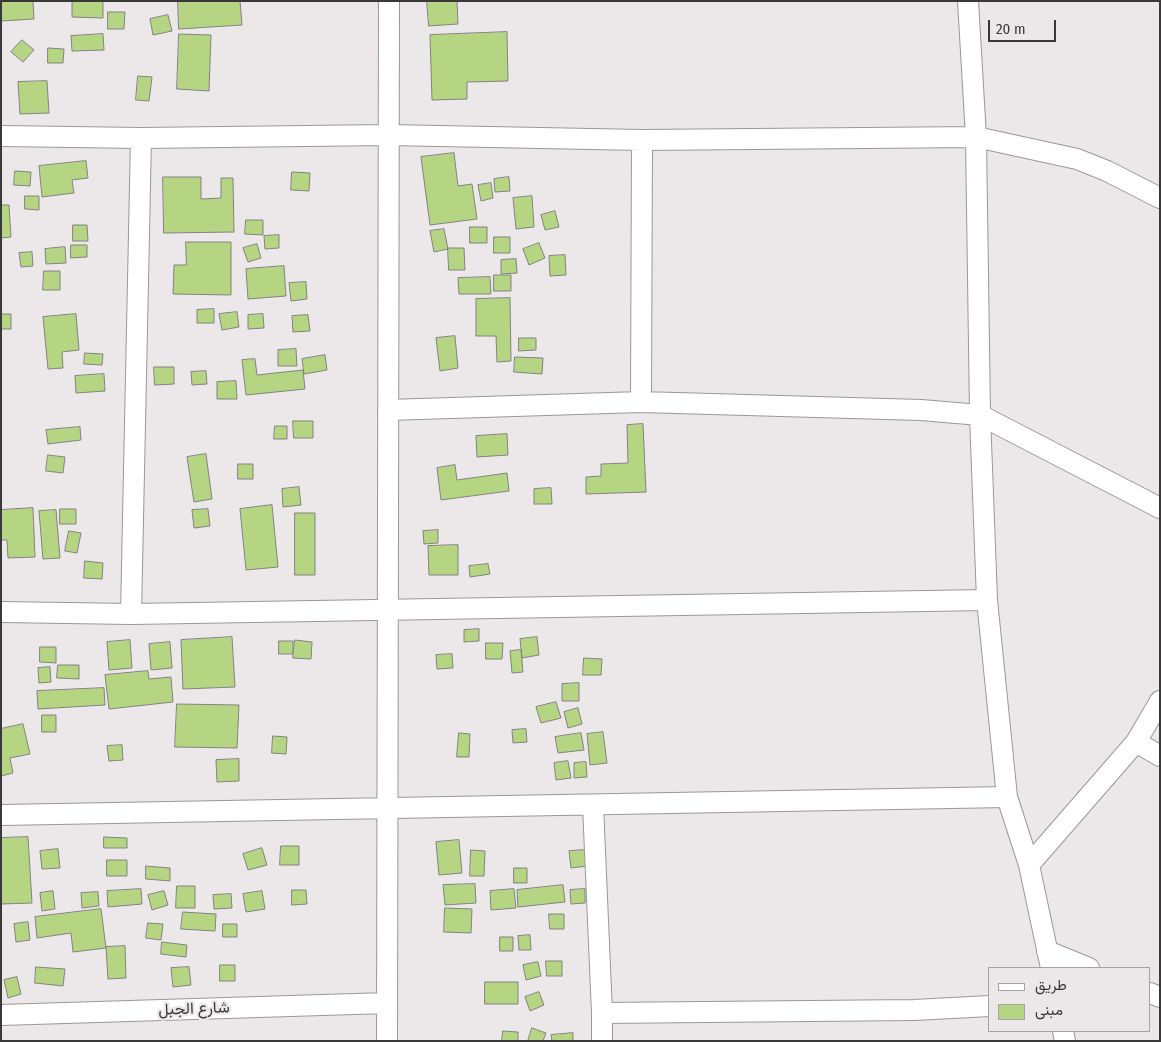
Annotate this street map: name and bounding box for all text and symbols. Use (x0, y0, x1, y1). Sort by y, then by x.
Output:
scale bar (991, 10, 1058, 42)
text: 20 m (996, 20, 1026, 38)
legend (988, 967, 1151, 1032)
text: طريق (1035, 976, 1067, 994)
street label: شارع الجبل (158, 998, 230, 1020)
text: مبنى (1035, 1001, 1063, 1019)

